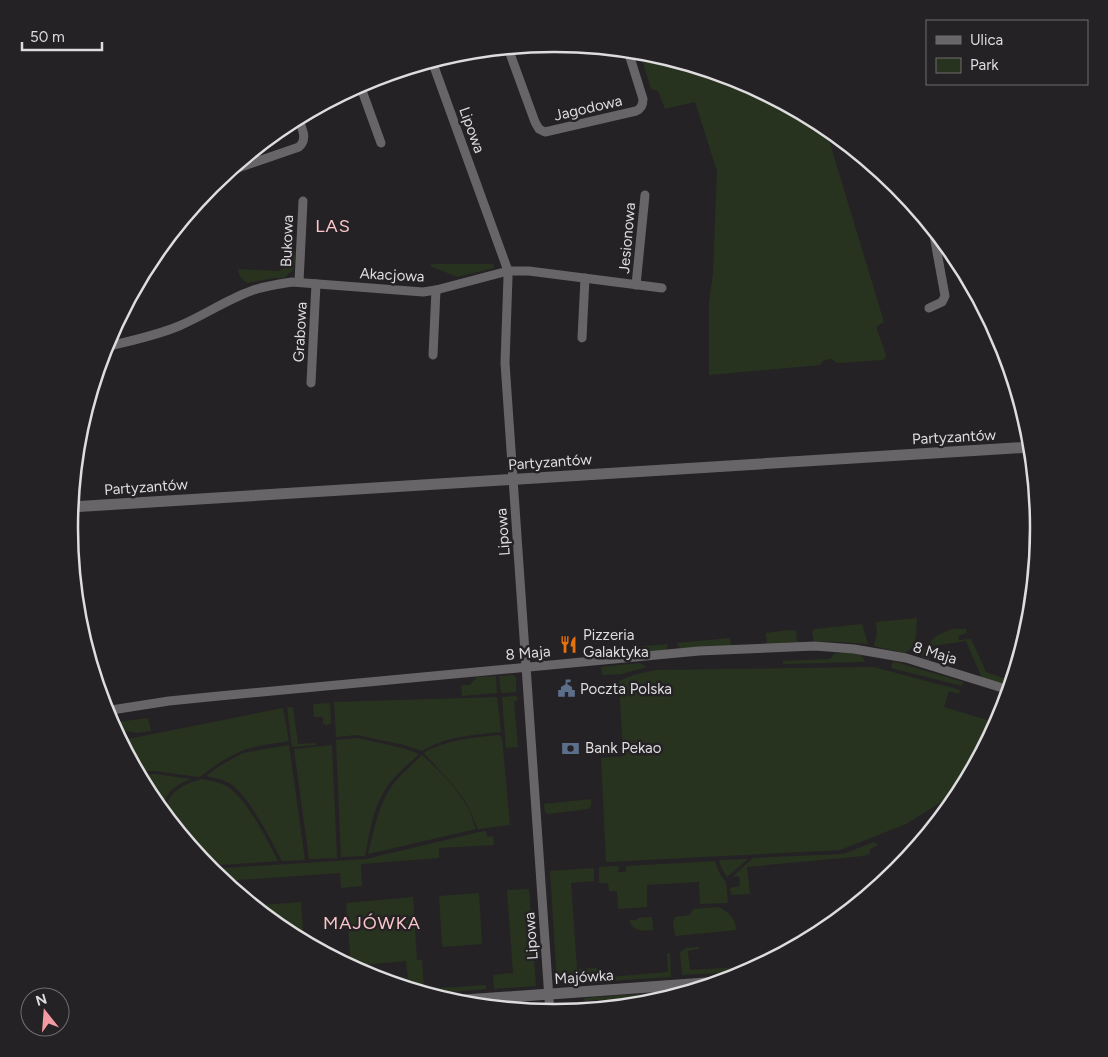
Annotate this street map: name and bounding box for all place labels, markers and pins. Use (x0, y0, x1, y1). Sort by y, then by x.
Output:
place label: Pizzeria Galaktyka (583, 626, 649, 661)
restaurant icon: Pizzeria Galaktyka (559, 634, 579, 654)
public building icon: Poczta Polska (556, 679, 576, 699)
place label: Poczta Polska (580, 680, 672, 698)
bank icon: Bank Pekao (561, 738, 581, 758)
place label: Bank Pekao (585, 739, 662, 757)

